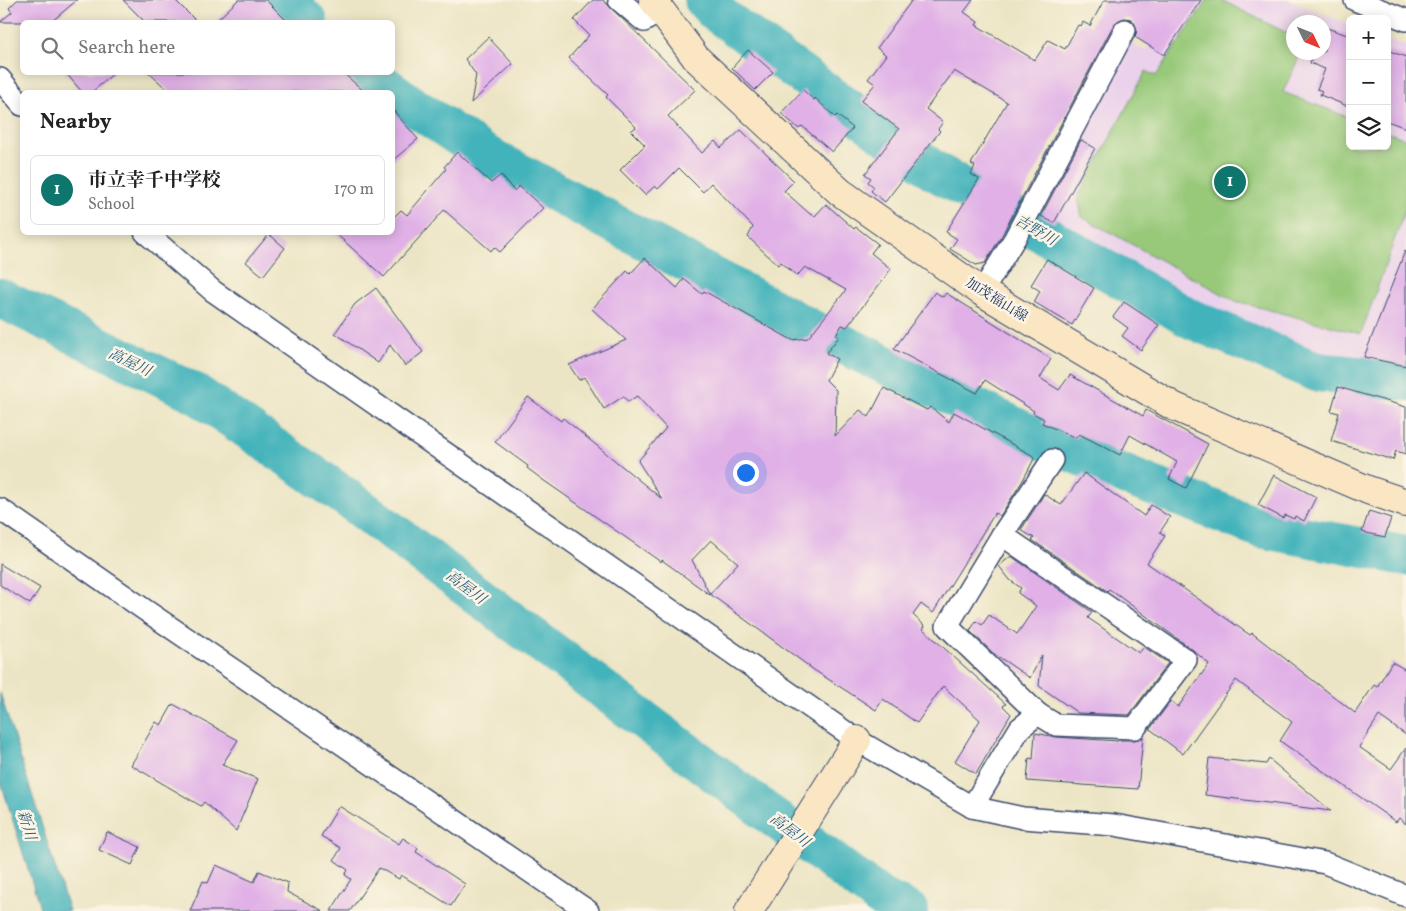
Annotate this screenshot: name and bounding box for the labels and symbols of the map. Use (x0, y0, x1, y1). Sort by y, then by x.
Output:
north arrow (1286, 15, 1331, 60)
pin: 1 (1214, 163, 1246, 201)
water label: 吉野川 (1011, 211, 1062, 253)
street label: 加茂福山線 (961, 274, 1031, 327)
water label: 高屋川 (105, 344, 156, 384)
your location (733, 460, 759, 486)
water label: 高屋川 (441, 566, 491, 611)
water label: 新川 (11, 808, 41, 845)
water label: 高屋川 (765, 809, 815, 854)

